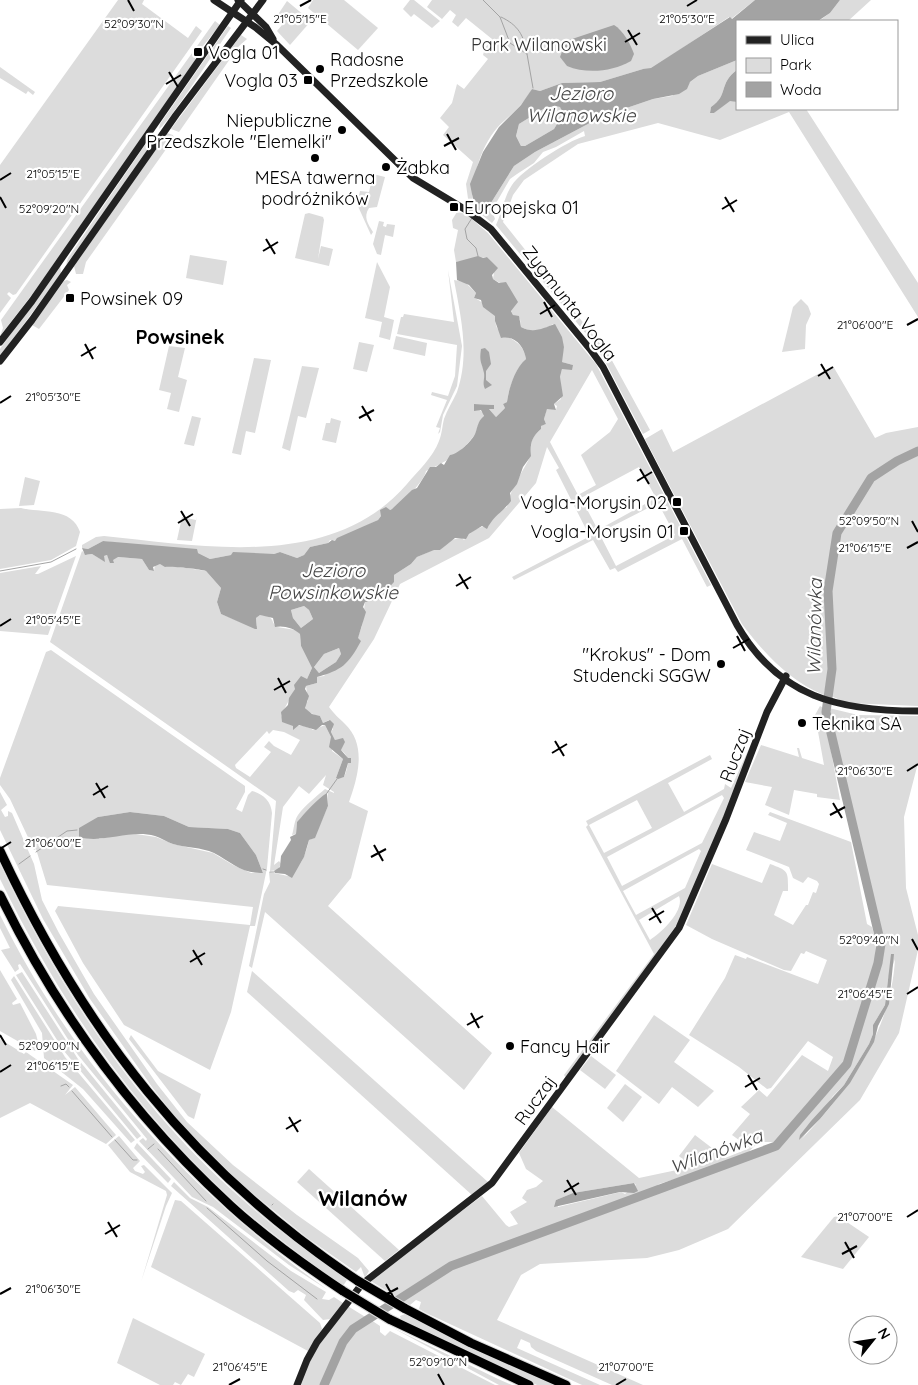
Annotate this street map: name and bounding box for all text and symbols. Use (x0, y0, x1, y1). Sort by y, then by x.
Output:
text: 21°05'15"E (273, 11, 327, 26)
text: 21°05'30"E (659, 11, 715, 26)
text: 52°09'30"N (104, 16, 164, 31)
legend (736, 20, 898, 110)
text: Ulica (780, 30, 814, 49)
park label: Park Wilanowski (471, 33, 607, 56)
place label: Vogla 01 (208, 41, 279, 64)
marker: Vogla 01 (192, 46, 204, 58)
place label: Radosne Przedszkole (330, 48, 428, 92)
text: Park (780, 55, 812, 74)
marker: Radosne Przedszkole (314, 63, 326, 75)
place label: Vogla 03 (224, 69, 298, 92)
marker: Vogla 03 (302, 74, 314, 86)
text: Woda (780, 80, 822, 99)
water label: Jezioro Wilanowskie (527, 81, 637, 127)
place label: Niepubliczne Przedszkole "Elemelki" (146, 109, 332, 153)
marker: Niepubliczne Przedszkole "Elemelki" (336, 124, 348, 136)
marker: MESA tawerna podróżników (309, 152, 321, 164)
place label: Żabka (396, 156, 450, 179)
marker: Żabka (380, 161, 392, 173)
text: 21°05'15"E (26, 166, 80, 181)
place label: MESA tawerna podróżników (255, 166, 375, 210)
place label: Europejska 01 (464, 196, 579, 219)
text: 52°09'20"N (19, 201, 79, 216)
marker: Europejska 01 (448, 201, 460, 213)
street label: Zygmunta Vogla (518, 241, 622, 365)
place label: Powsinek 09 (80, 287, 183, 310)
marker: Powsinek 09 (64, 292, 76, 304)
text: 21°06'00"E (837, 317, 894, 332)
district label: Powsinek (135, 324, 225, 349)
text: 21°05'30"E (25, 389, 81, 404)
place label: Vogla-Morysin 02 (520, 491, 667, 514)
marker: Vogla-Morysin 02 (671, 496, 683, 508)
text: 52°09'50"N (839, 513, 899, 528)
place label: Vogla-Morysin 01 (531, 520, 674, 543)
marker: Vogla-Morysin 01 (678, 525, 690, 537)
text: 21°06'15"E (838, 540, 892, 555)
water label: Jezioro Powsinkowskie (268, 558, 399, 604)
water label: Wilanówka (801, 577, 827, 676)
text: 21°05'45"E (25, 612, 81, 627)
place label: "Krokus" - Dom Studencki SGGW (573, 643, 711, 687)
marker: "Krokus" - Dom Studencki SGGW (715, 658, 727, 670)
place label: Teknika SA (812, 712, 902, 735)
marker: Teknika SA (796, 717, 808, 729)
street label: Ruczaj (714, 725, 756, 785)
text: 21°06'30"E (837, 763, 893, 778)
text: 21°06'00"E (25, 835, 82, 850)
text: 52°09'40"N (839, 932, 899, 947)
text: 21°06'45"E (837, 986, 893, 1001)
place label: Fancy Hair (520, 1035, 610, 1058)
text: 52°09'00"N (19, 1038, 79, 1053)
marker: Fancy Hair (504, 1040, 516, 1052)
text: 21°06'15"E (26, 1058, 80, 1073)
street label: Ruczaj (509, 1071, 561, 1129)
water label: Wilanówka (666, 1123, 767, 1179)
district label: Wilanów (318, 1184, 408, 1212)
text: 21°07'00"E (837, 1209, 893, 1224)
text: 21°06'30"E (25, 1281, 81, 1296)
north arrow (848, 1315, 898, 1365)
text: N (874, 1325, 895, 1342)
text: 52°09'10"N (409, 1354, 467, 1369)
text: 21°06'45"E (212, 1359, 268, 1374)
text: 21°07'00"E (598, 1359, 654, 1374)

